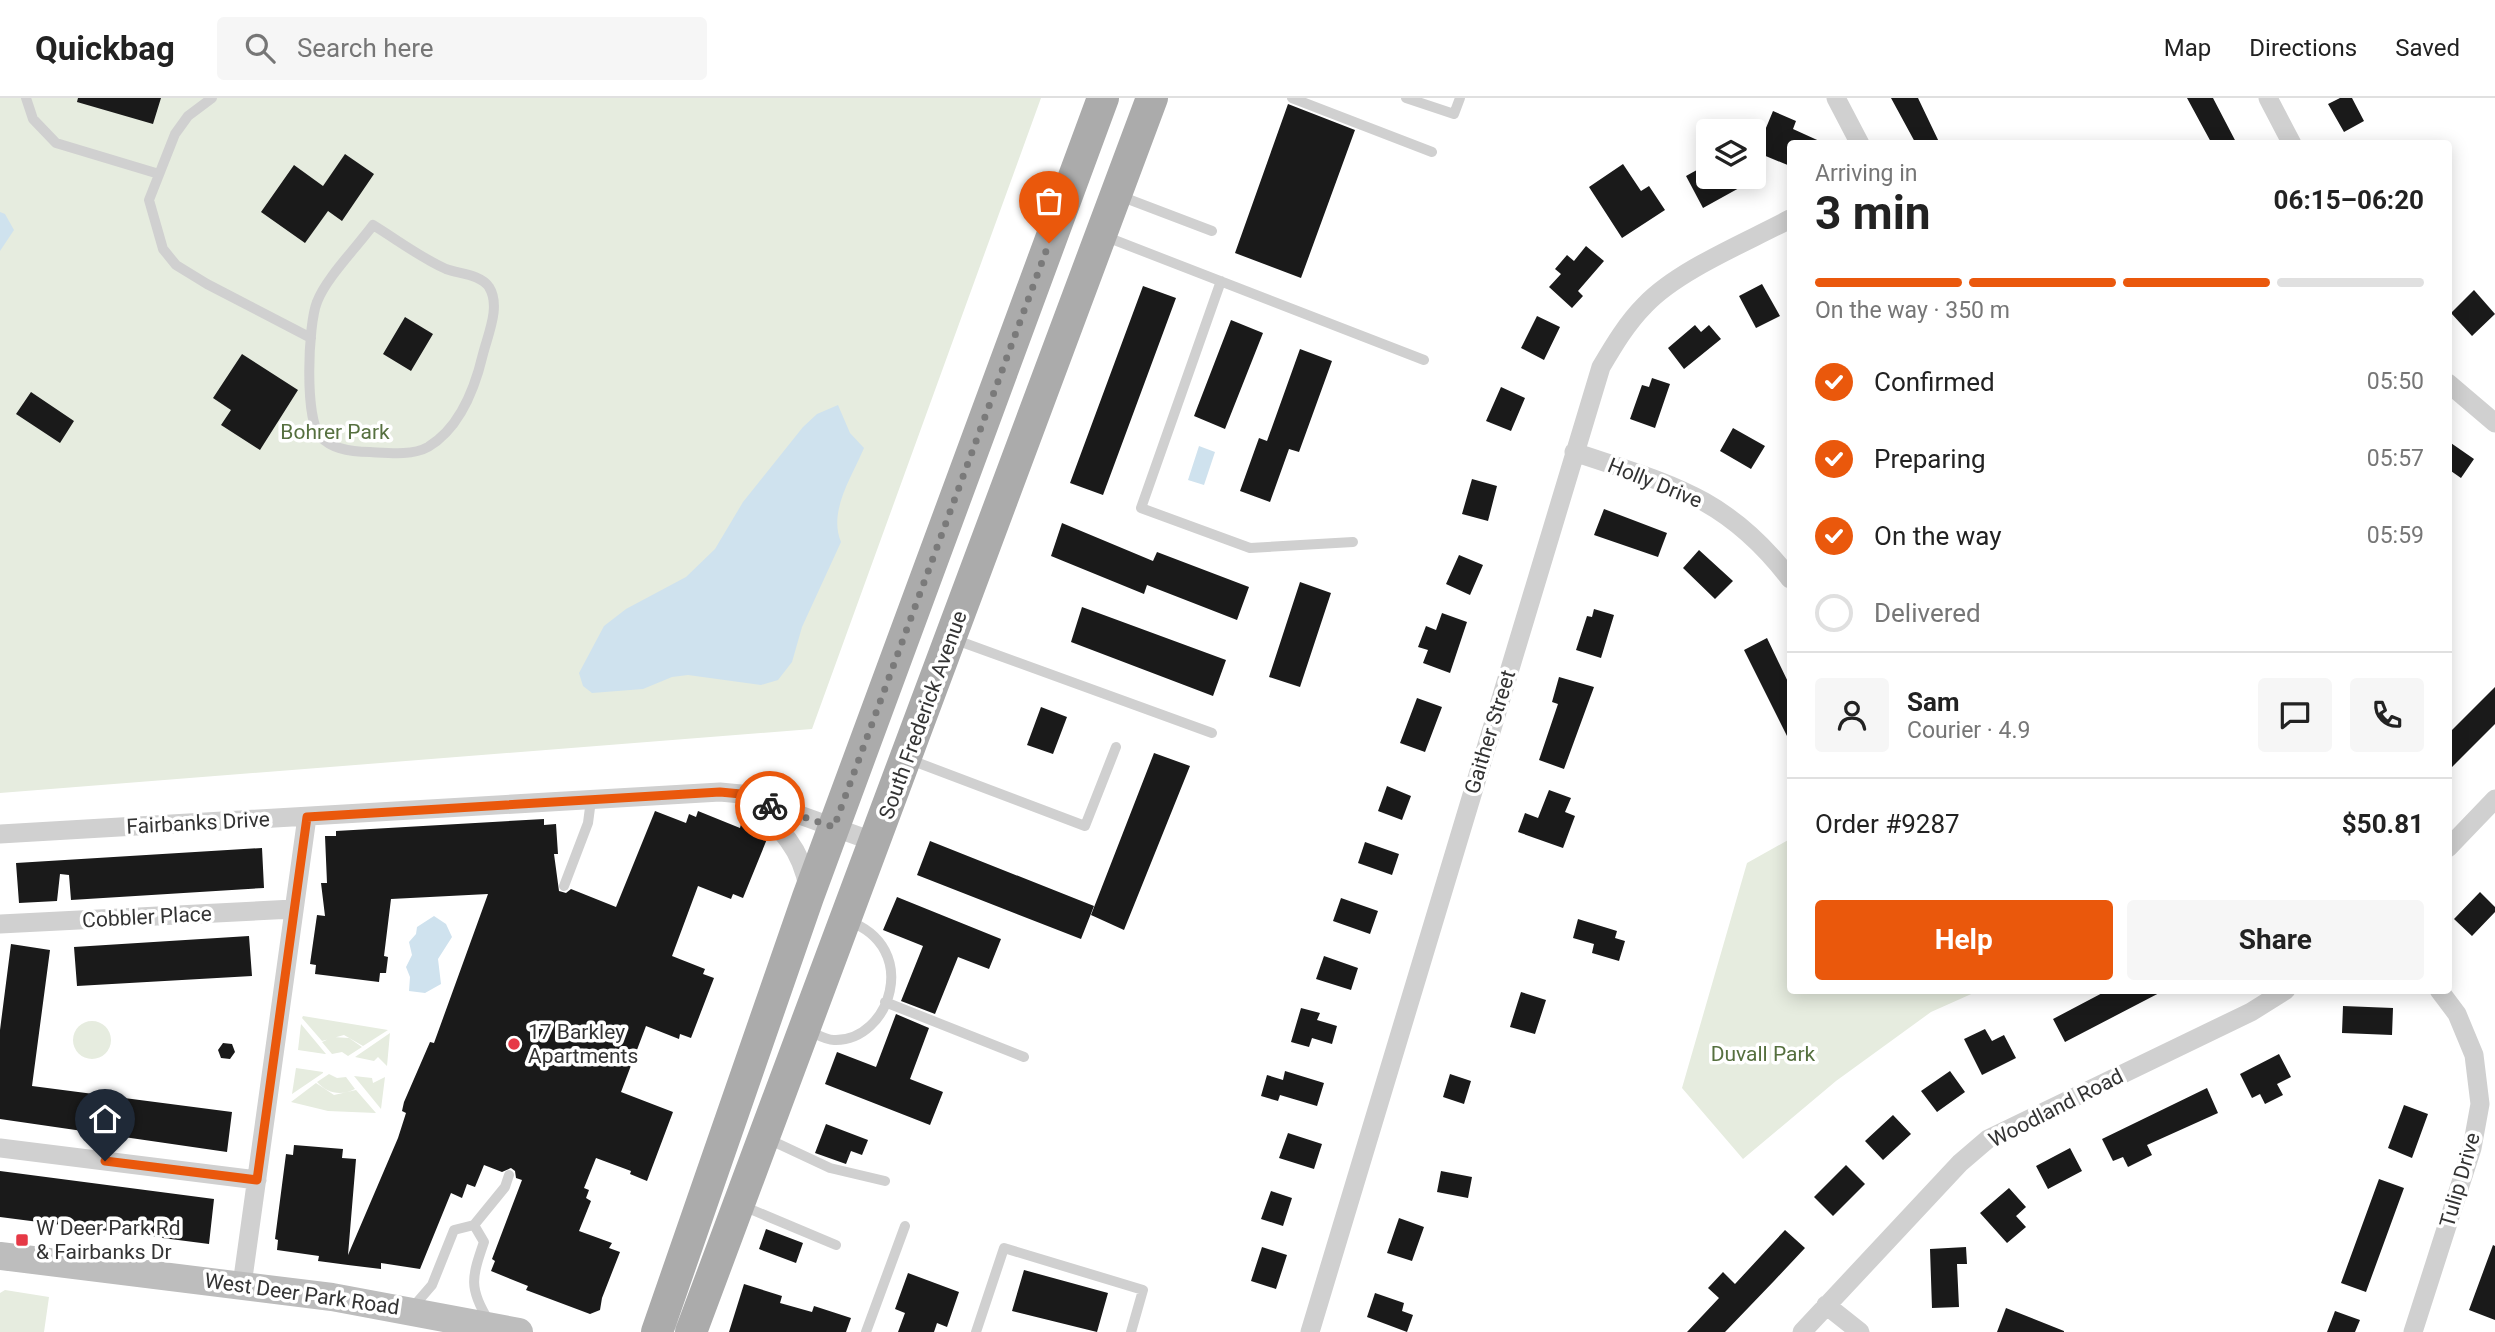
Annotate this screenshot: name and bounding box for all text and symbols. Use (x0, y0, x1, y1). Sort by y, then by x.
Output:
search box (217, 17, 707, 80)
text: Quickbag (35, 29, 175, 68)
icon: search (241, 29, 279, 67)
text: Search here (297, 33, 434, 63)
text: Map (2164, 34, 2211, 62)
text: Directions (2249, 34, 2357, 62)
text: Saved (2395, 34, 2460, 62)
map controls (1696, 119, 1766, 189)
button: layers (1696, 119, 1766, 189)
text: Arriving in (1815, 160, 1918, 187)
pin (1019, 171, 1079, 243)
icon: bag (1030, 182, 1068, 220)
text: 06:15–06:20 (2274, 185, 2424, 215)
text: 3 min (1815, 186, 1931, 240)
text: On the way · 350 m (1815, 297, 2010, 324)
icon: check (1815, 363, 1853, 401)
text: Confirmed (1874, 367, 1995, 397)
text: 05:50 (2367, 368, 2424, 395)
park label: Bohrer Park (280, 420, 390, 444)
icon: check (1815, 440, 1853, 478)
text: Preparing (1874, 444, 1986, 474)
text: 05:57 (2367, 445, 2424, 472)
street label: Holly Drive (1604, 453, 1706, 513)
icon: check (1815, 517, 1853, 555)
text: On the way (1874, 521, 2002, 551)
text: 05:59 (2367, 522, 2424, 549)
text: Delivered (1874, 598, 1981, 628)
street label: South Frederick Avenue (874, 608, 972, 822)
street label: Gaither Street (1460, 667, 1520, 797)
button: person (1815, 678, 1889, 752)
button: chat (2258, 678, 2332, 752)
button: phone (2350, 678, 2424, 752)
text: Sam (1907, 687, 1959, 717)
text: Courier · 4.9 (1907, 717, 2030, 744)
courier (735, 771, 805, 841)
icon: bike (751, 787, 789, 825)
street label: Fairbanks Drive (126, 807, 270, 839)
text: Order #9287 (1815, 809, 1960, 839)
text: $50.81 (2342, 809, 2424, 839)
button: Help (1815, 900, 2113, 980)
button: Share (2127, 900, 2424, 980)
street label: Cobbler Place (82, 902, 212, 932)
place label: 17 Barkley Apartments (528, 1020, 638, 1068)
marker: 17 Barkley Apartments (506, 1036, 522, 1052)
park label: Duvall Park (1711, 1042, 1816, 1066)
street label: Woodland Road (1985, 1064, 2127, 1152)
pin (75, 1089, 135, 1161)
icon: home (86, 1100, 124, 1138)
street label: Tulip Drive (2435, 1130, 2485, 1230)
place label: W Deer Park Rd & Fairbanks Dr (36, 1216, 181, 1264)
marker: W Deer Park Rd & Fairbanks Dr (14, 1232, 30, 1248)
street label: West Deer Park Road (203, 1268, 401, 1320)

